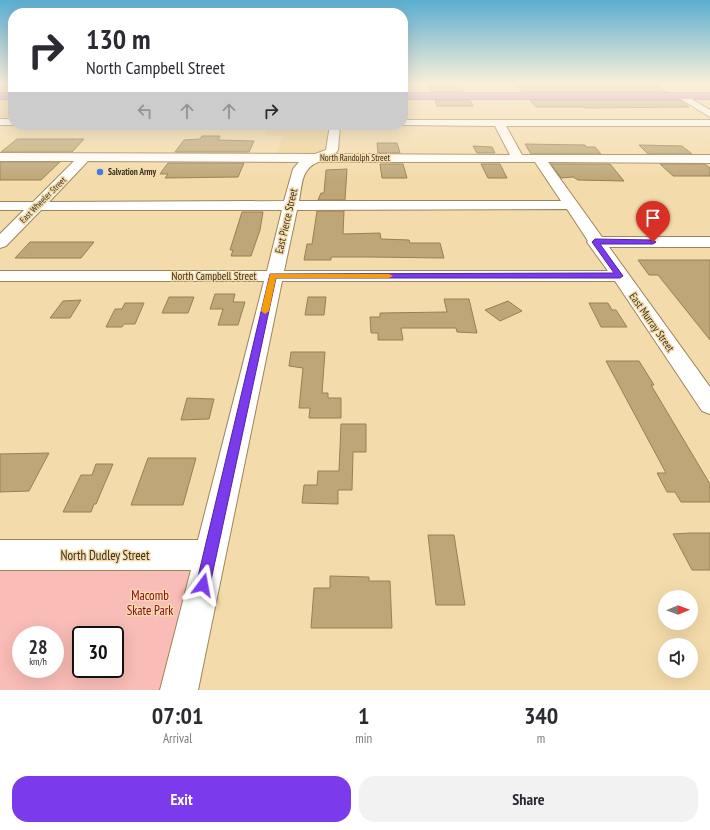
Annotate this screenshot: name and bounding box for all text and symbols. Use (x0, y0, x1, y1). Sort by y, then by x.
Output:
text: 130 m (86, 20, 150, 57)
icon: right (20, 24, 72, 76)
text: North Campbell Street (86, 56, 225, 79)
icon: left (134, 100, 156, 122)
icon: ahead (176, 100, 198, 122)
icon: ahead (218, 100, 240, 122)
icon: right (260, 100, 282, 122)
street label: North Randolph Street (320, 152, 390, 163)
place label: Salvation Army (108, 166, 157, 177)
marker: Salvation Army (95, 167, 105, 177)
street label: East Wheeler Street (17, 174, 68, 225)
street label: East Pierce Street (272, 187, 300, 255)
pin (636, 201, 670, 242)
icon: arrive (642, 207, 664, 229)
street label: North Campbell Street (172, 269, 256, 283)
street label: East Murray Street (626, 290, 678, 354)
street label: North Dudley Street (61, 547, 150, 564)
position arrow (182, 564, 224, 606)
park label: Macomb Skate Park (127, 587, 173, 619)
north arrow (658, 590, 698, 630)
map controls (658, 590, 698, 678)
speed limit sign: 30 (72, 626, 124, 678)
text: 28 (28, 634, 48, 660)
button: sound (658, 638, 698, 678)
text: km/h (29, 655, 47, 668)
text: 07:01 (152, 700, 204, 731)
text: 1 (358, 700, 369, 731)
text: 340 (524, 700, 558, 731)
text: Arrival (163, 730, 192, 747)
text: min (355, 730, 372, 747)
text: m (537, 730, 545, 747)
button: Exit (12, 776, 351, 822)
button: Share (359, 776, 698, 822)

